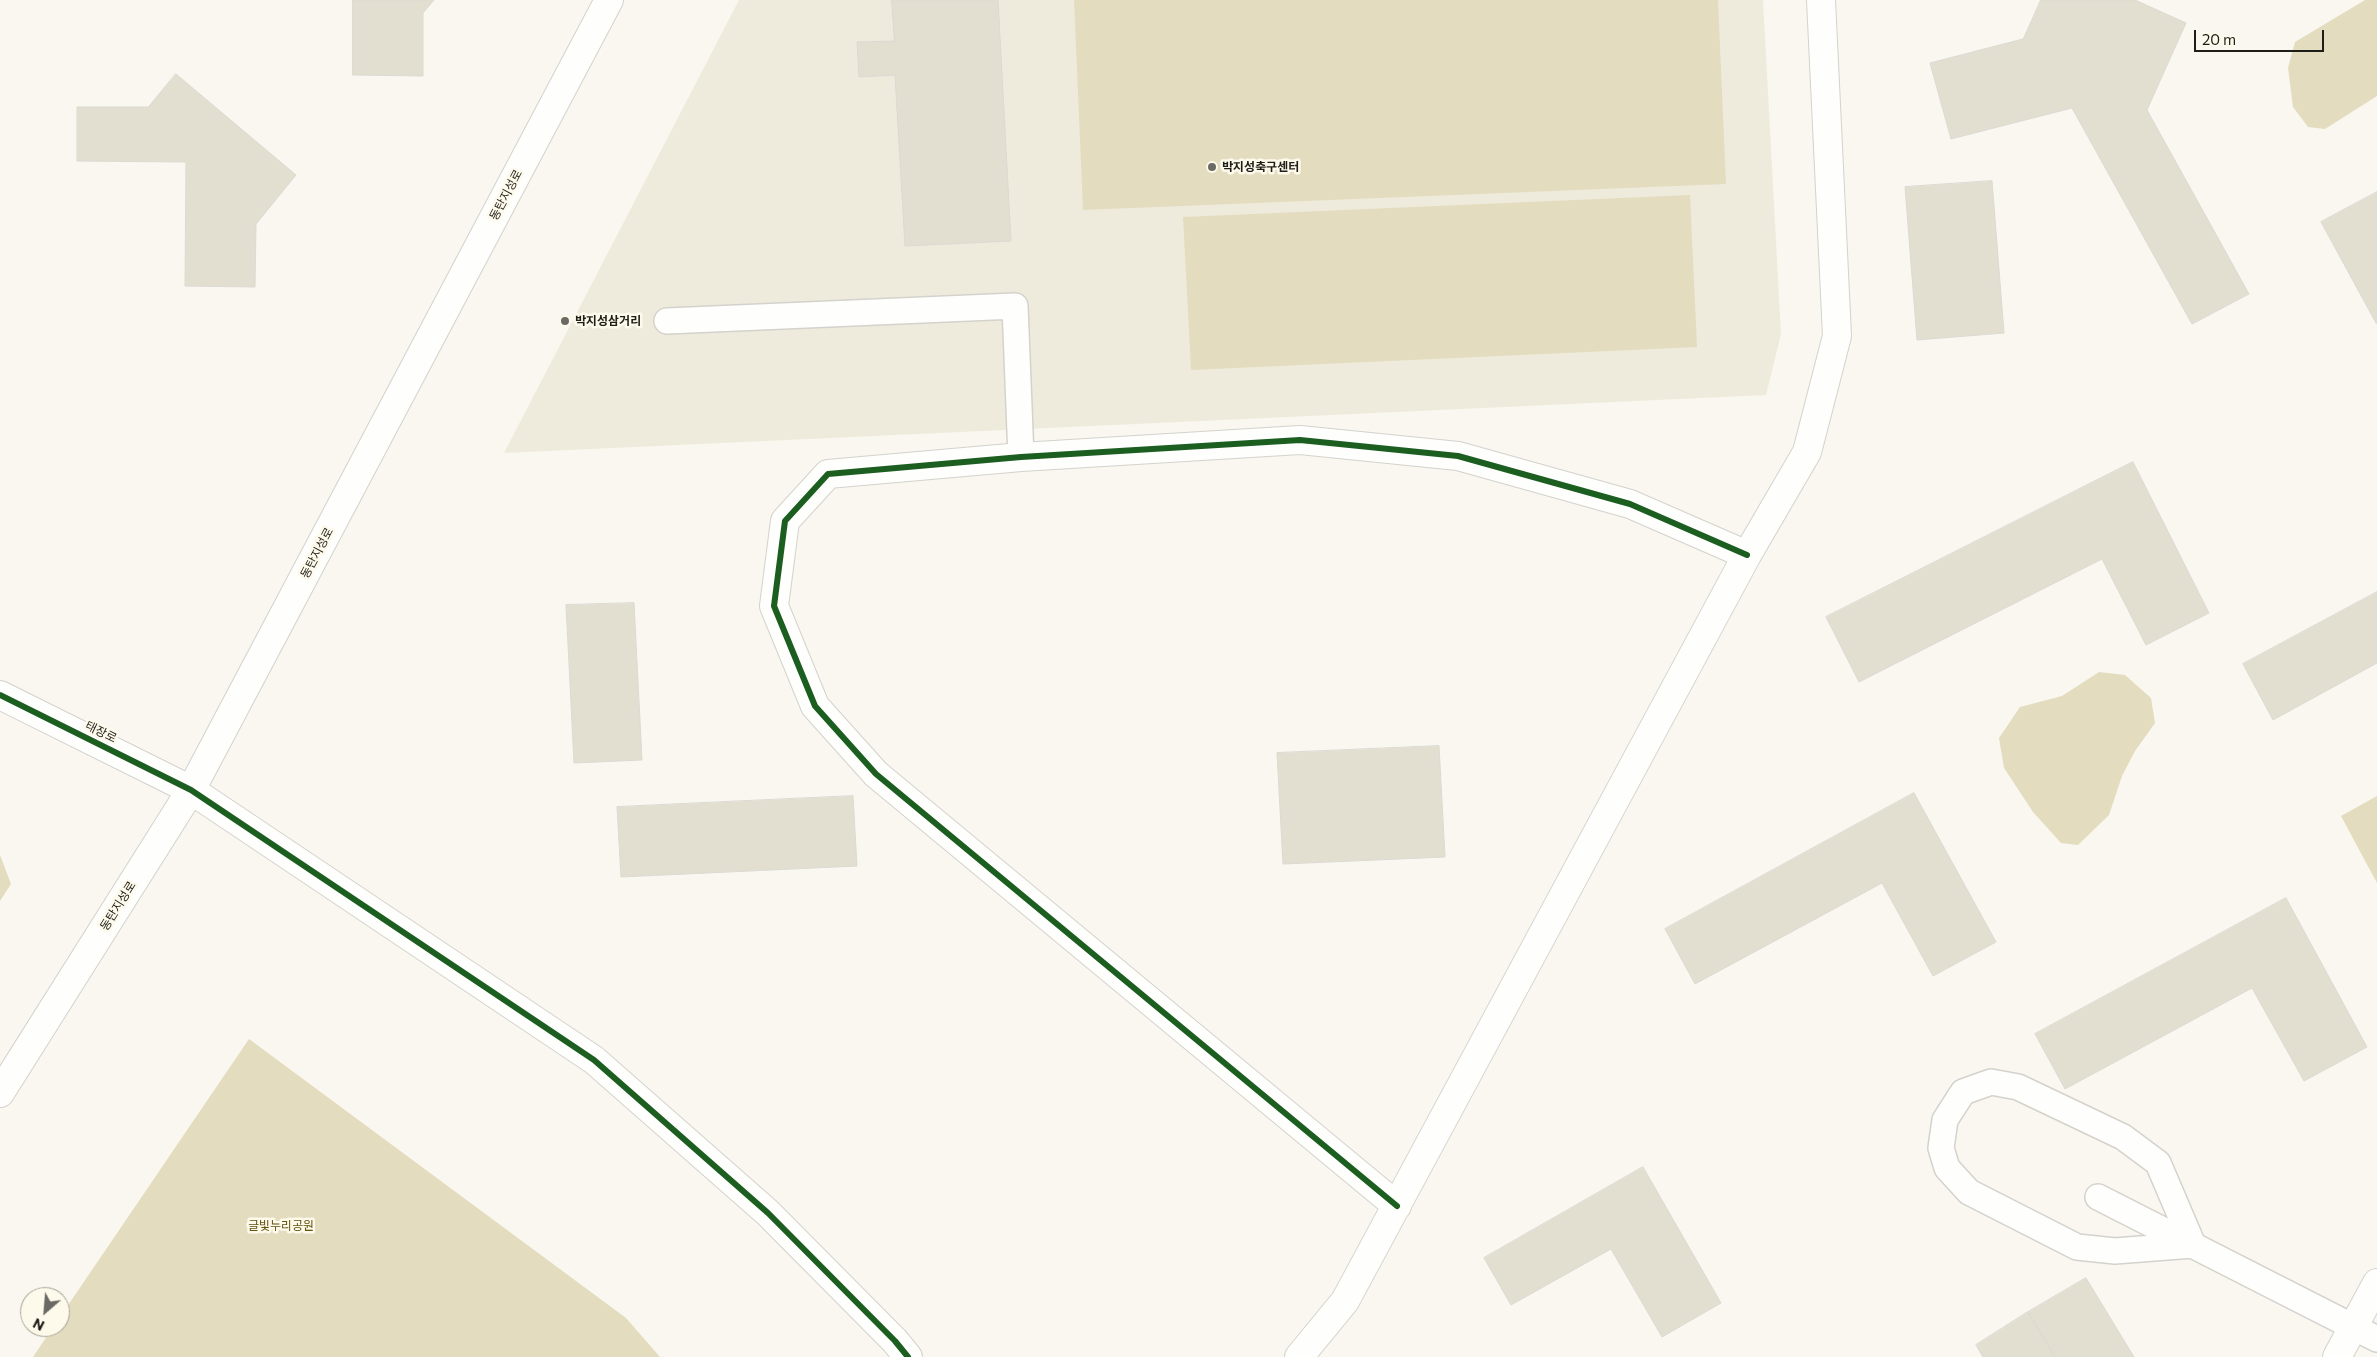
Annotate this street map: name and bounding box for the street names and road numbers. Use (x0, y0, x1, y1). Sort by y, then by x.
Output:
street label: 동탄지성로 (487, 167, 525, 223)
street label: 동탄지성로 (298, 525, 336, 581)
street label: 태장로 (83, 718, 119, 746)
street label: 동탄지성로 (97, 879, 139, 933)

